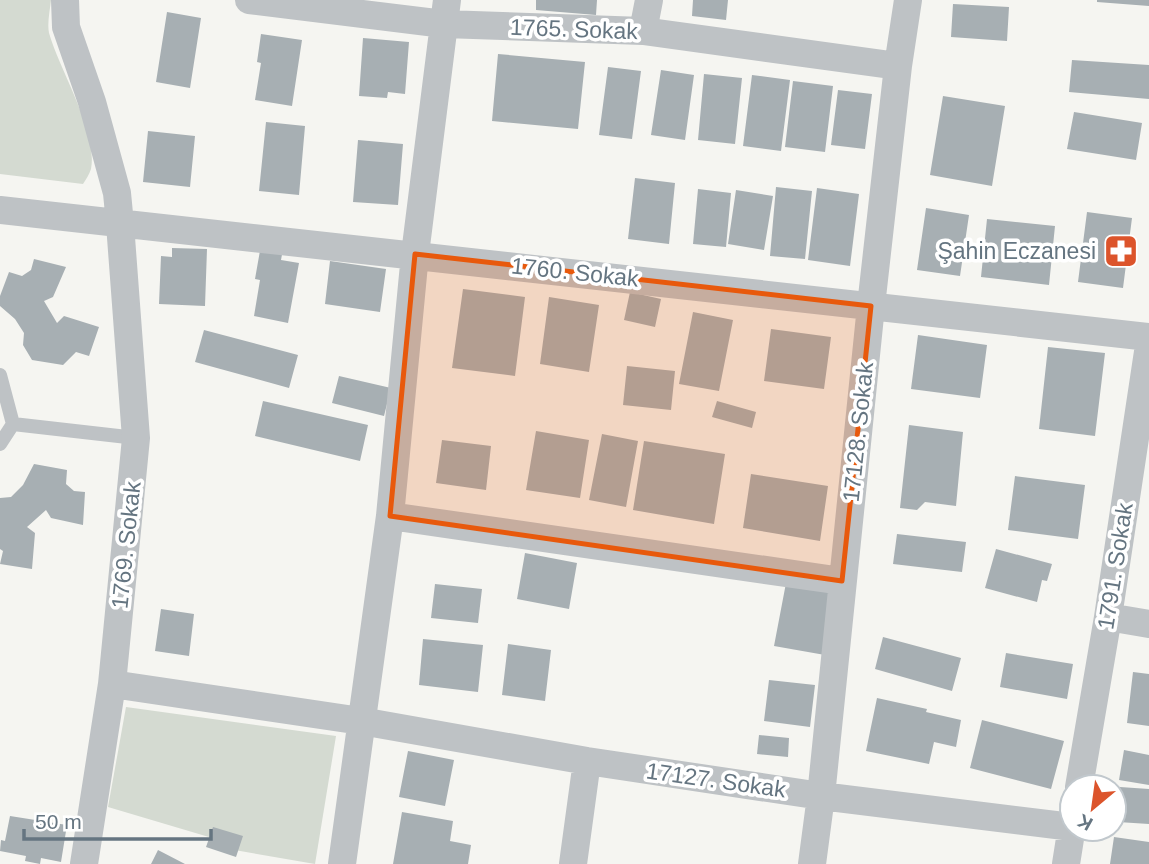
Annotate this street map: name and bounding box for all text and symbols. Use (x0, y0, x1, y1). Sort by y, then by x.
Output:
street label: 1765. Sokak (510, 14, 639, 44)
pharmacy icon: Şahin Eczanesi (1102, 232, 1140, 270)
place label: Şahin Eczanesi (937, 238, 1096, 264)
street label: 1760. Sokak (510, 252, 640, 292)
street label: 17128. Sokak (838, 360, 878, 503)
street label: 1769. Sokak (106, 480, 146, 610)
street label: 1791. Sokak (1092, 500, 1138, 631)
street label: 17127. Sokak (645, 757, 788, 803)
north arrow (1058, 773, 1128, 843)
scale bar (24, 798, 212, 842)
text: 50 m (35, 810, 82, 833)
text: K (1074, 810, 1096, 835)

